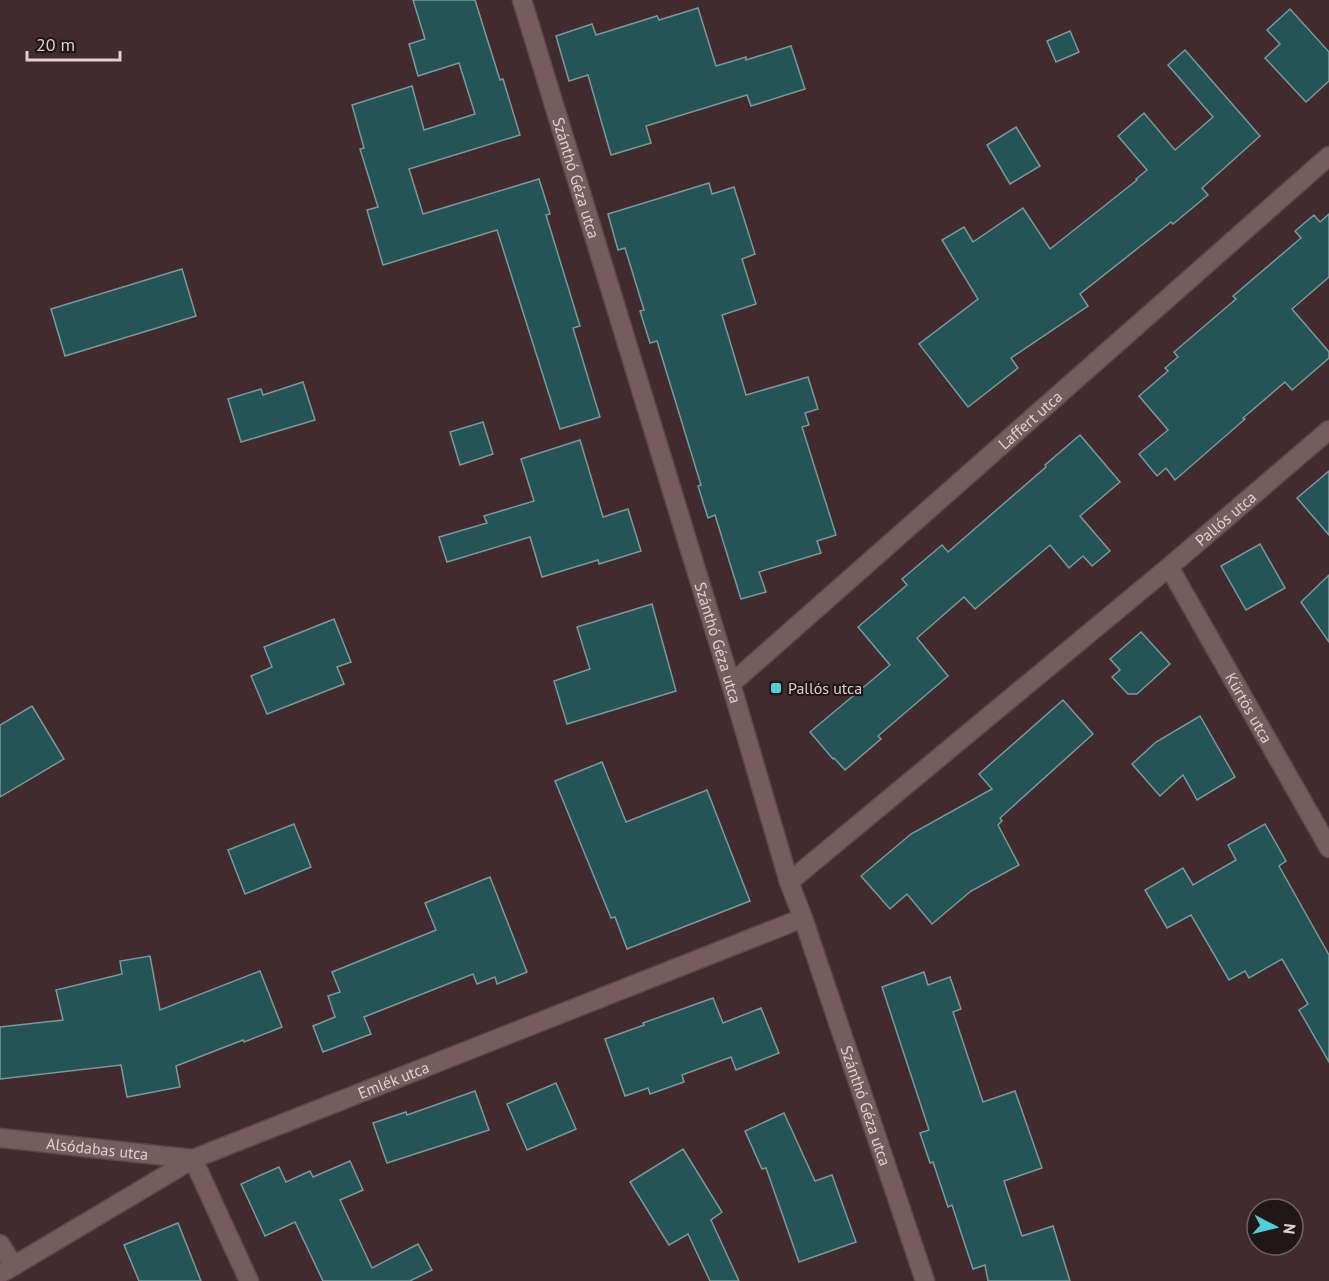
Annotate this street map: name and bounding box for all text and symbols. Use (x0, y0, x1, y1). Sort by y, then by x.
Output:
scale bar (27, 24, 120, 62)
text: 20 m (36, 33, 75, 56)
street label: Szánthó Géza utca (548, 115, 604, 241)
street label: Laffert utca (994, 386, 1066, 453)
street label: Pallós utca (1191, 487, 1260, 550)
street label: Szánthó Géza utca (690, 580, 746, 706)
street label: Kürtös utca (1221, 669, 1277, 747)
place label: Pallós utca (788, 678, 862, 698)
marker: Pallós utca (769, 681, 783, 695)
street label: Szánthó Géza utca (837, 1043, 896, 1168)
street label: Emlék utca (355, 1057, 432, 1103)
street label: Alsódabas utca (45, 1133, 149, 1164)
north arrow (1245, 1197, 1305, 1257)
text: N (1279, 1222, 1300, 1235)

